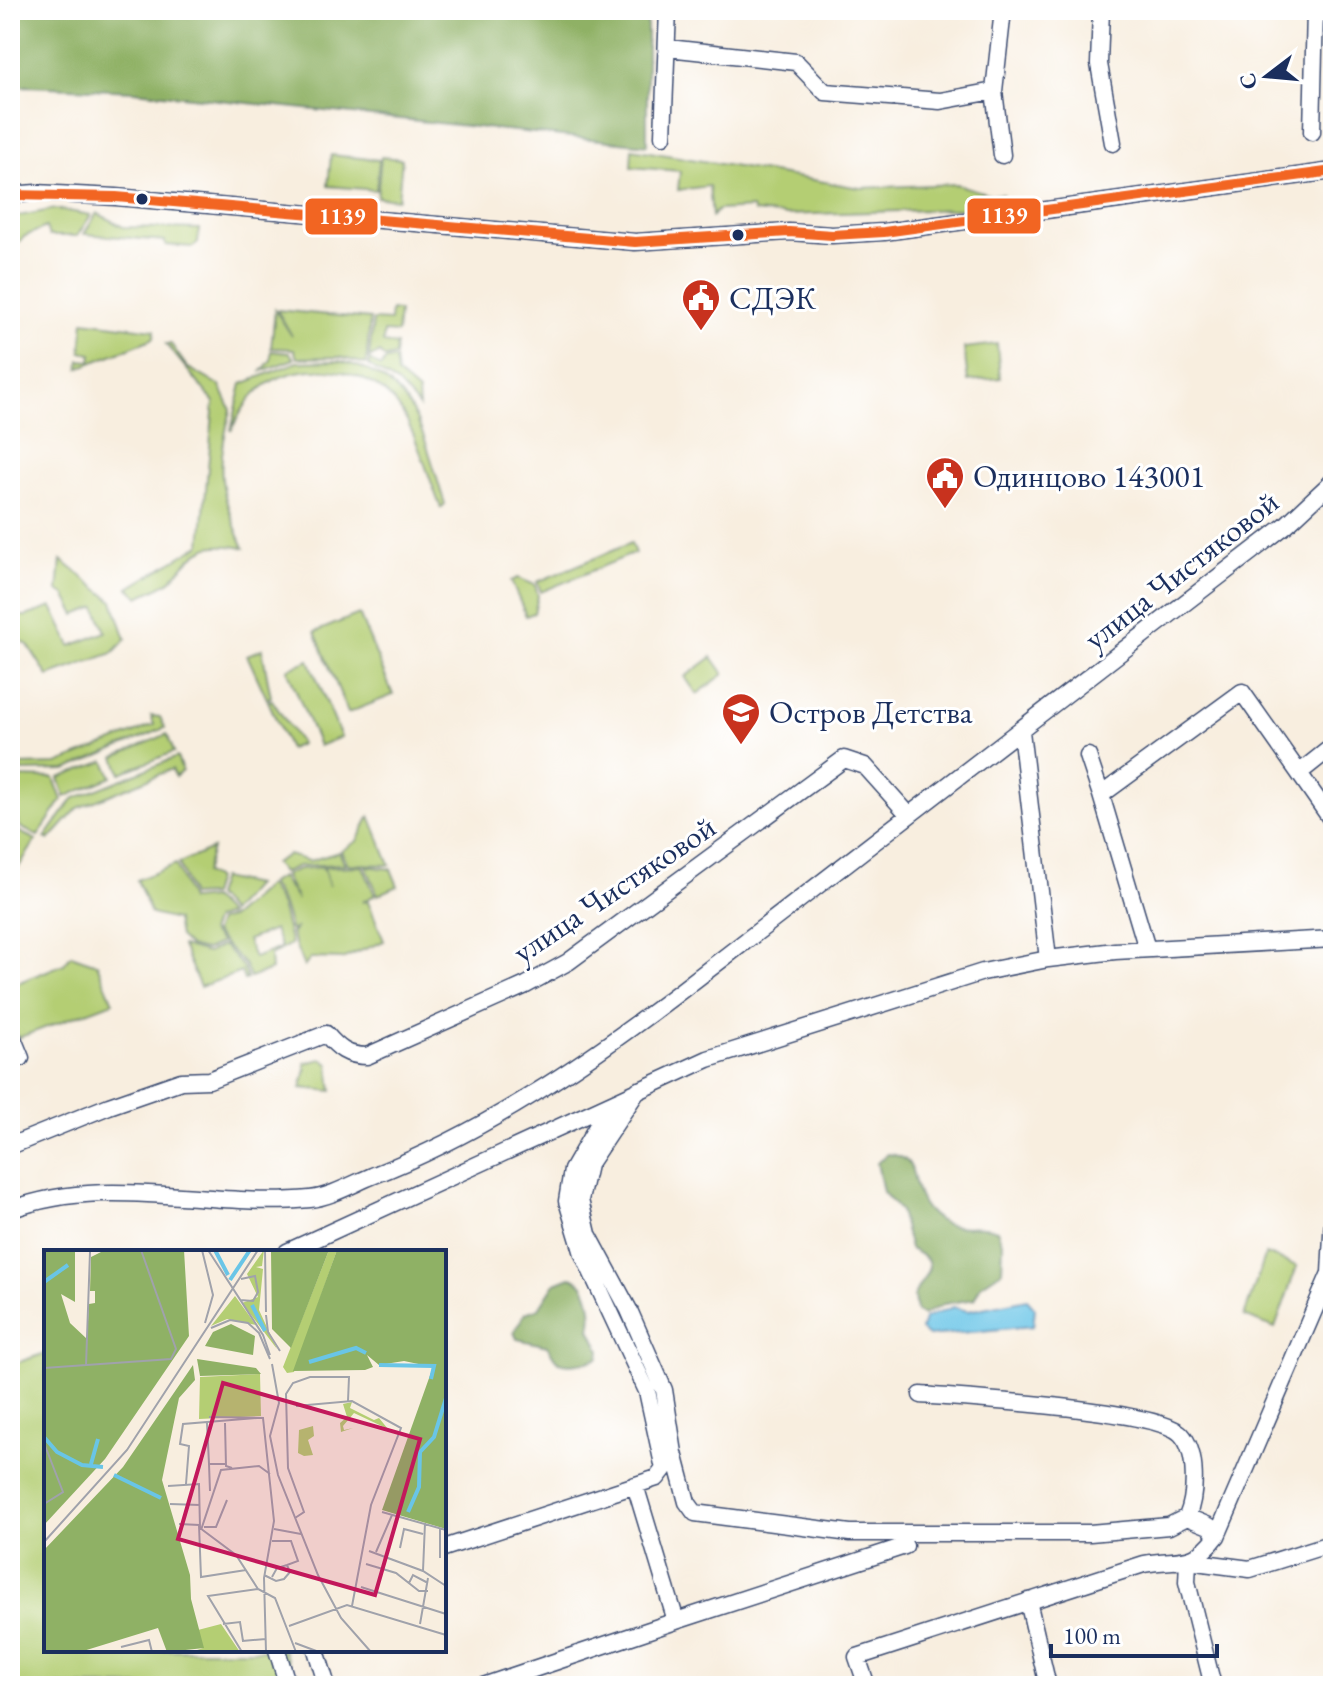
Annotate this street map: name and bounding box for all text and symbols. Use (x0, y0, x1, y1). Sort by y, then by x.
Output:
north arrow (1227, 36, 1307, 116)
text: С (1232, 70, 1264, 93)
unlabelled marker (134, 191, 150, 207)
line badge: 1139 (304, 197, 379, 236)
line badge: 1139 (966, 197, 1042, 235)
text: 1139 (981, 201, 1028, 230)
text: 1139 (319, 202, 366, 231)
unlabelled marker (730, 227, 746, 243)
public building icon: СДЭК (680, 277, 722, 332)
place label: СДЭК (729, 277, 817, 319)
public building icon: Одинцово 143001 (924, 455, 966, 510)
place label: Одинцово 143001 (973, 455, 1205, 497)
street label: улица Чистяковой (1075, 481, 1287, 659)
school or university icon: Остров Детства (720, 691, 762, 746)
place label: Остров Детства (769, 691, 973, 733)
street label: улица Чистяковой (504, 806, 724, 972)
inset map (44, 1250, 446, 1652)
scale bar (1051, 1608, 1217, 1658)
text: 100 m (1063, 1620, 1121, 1651)

